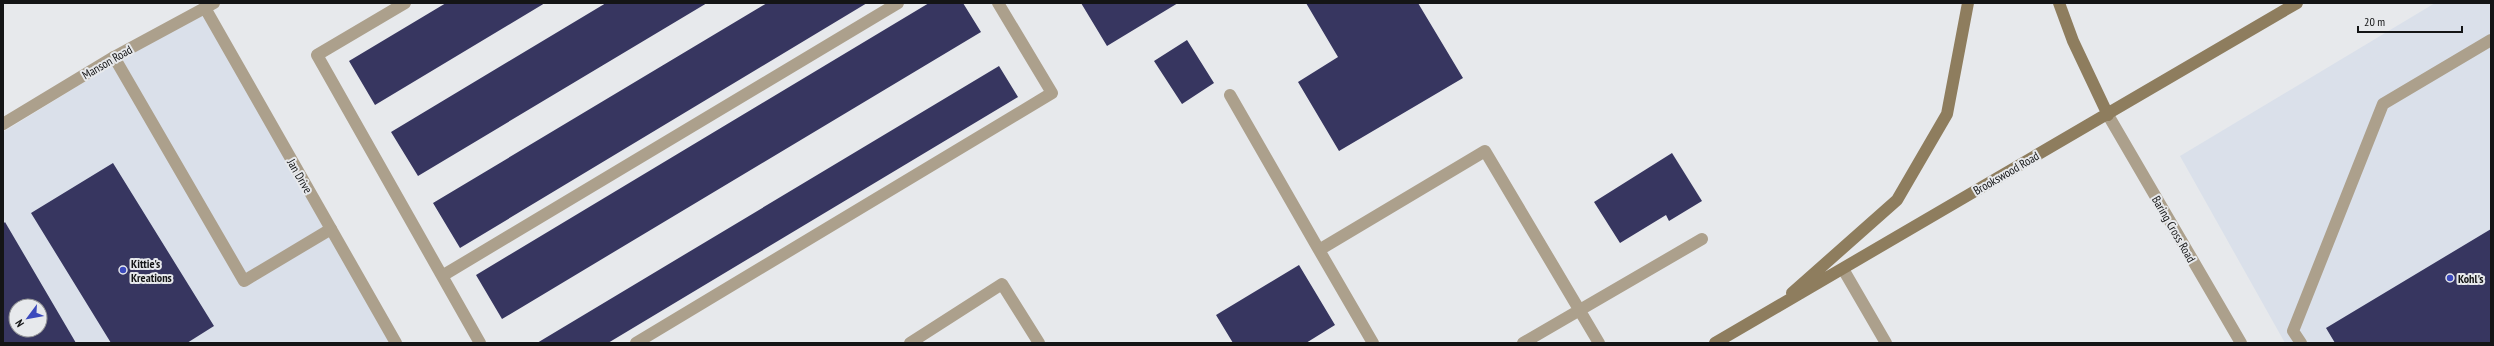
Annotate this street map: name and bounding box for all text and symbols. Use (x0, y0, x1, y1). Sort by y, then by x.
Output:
scale bar (2358, 8, 2462, 34)
text: 20 m (2364, 14, 2385, 29)
street label: Manson Road (79, 42, 135, 82)
street label: Brookswood Road (1970, 148, 2042, 198)
street label: Jan Drive (284, 155, 316, 196)
street label: Baring Cross Road (2149, 193, 2199, 265)
place label: Kittie's Kreations (131, 256, 172, 285)
marker: Kittie's Kreations (118, 265, 128, 275)
place label: Kohl's (2458, 271, 2483, 286)
marker: Kohl's (2445, 273, 2455, 283)
north arrow (8, 298, 48, 338)
text: N (12, 317, 27, 330)

